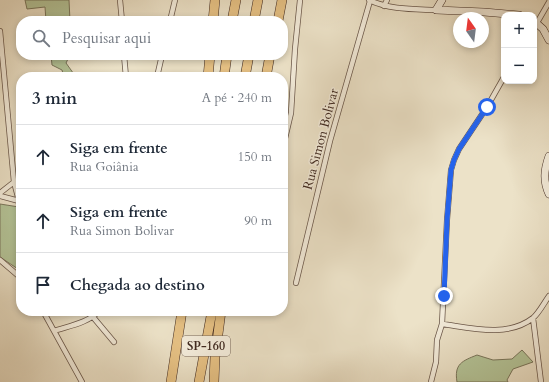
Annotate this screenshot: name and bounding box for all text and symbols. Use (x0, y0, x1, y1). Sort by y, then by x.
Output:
north arrow (453, 12, 489, 48)
map controls (501, 12, 537, 84)
button: + (501, 12, 537, 48)
search box (16, 16, 288, 60)
icon: search (30, 27, 52, 49)
text: Pesquisar aqui (62, 28, 151, 48)
button: − (501, 48, 537, 84)
street label: Rua Simon Bolivar (299, 86, 343, 192)
text: 3 min (32, 87, 77, 110)
text: A pé · 240 m (202, 89, 272, 107)
route start (478, 98, 496, 116)
text: Siga em frente (70, 138, 168, 158)
icon: ahead (32, 146, 54, 168)
text: 150 m (238, 148, 272, 166)
text: Rua Goiânia (70, 158, 139, 176)
text: Siga em frente (70, 202, 168, 222)
icon: ahead (32, 210, 54, 232)
text: 90 m (244, 212, 272, 230)
text: Rua Simon Bolivar (70, 222, 174, 240)
icon: arrive (32, 274, 54, 296)
text: Chegada ao destino (70, 275, 205, 295)
route end (435, 287, 453, 305)
road number: SP-160 (182, 336, 230, 356)

